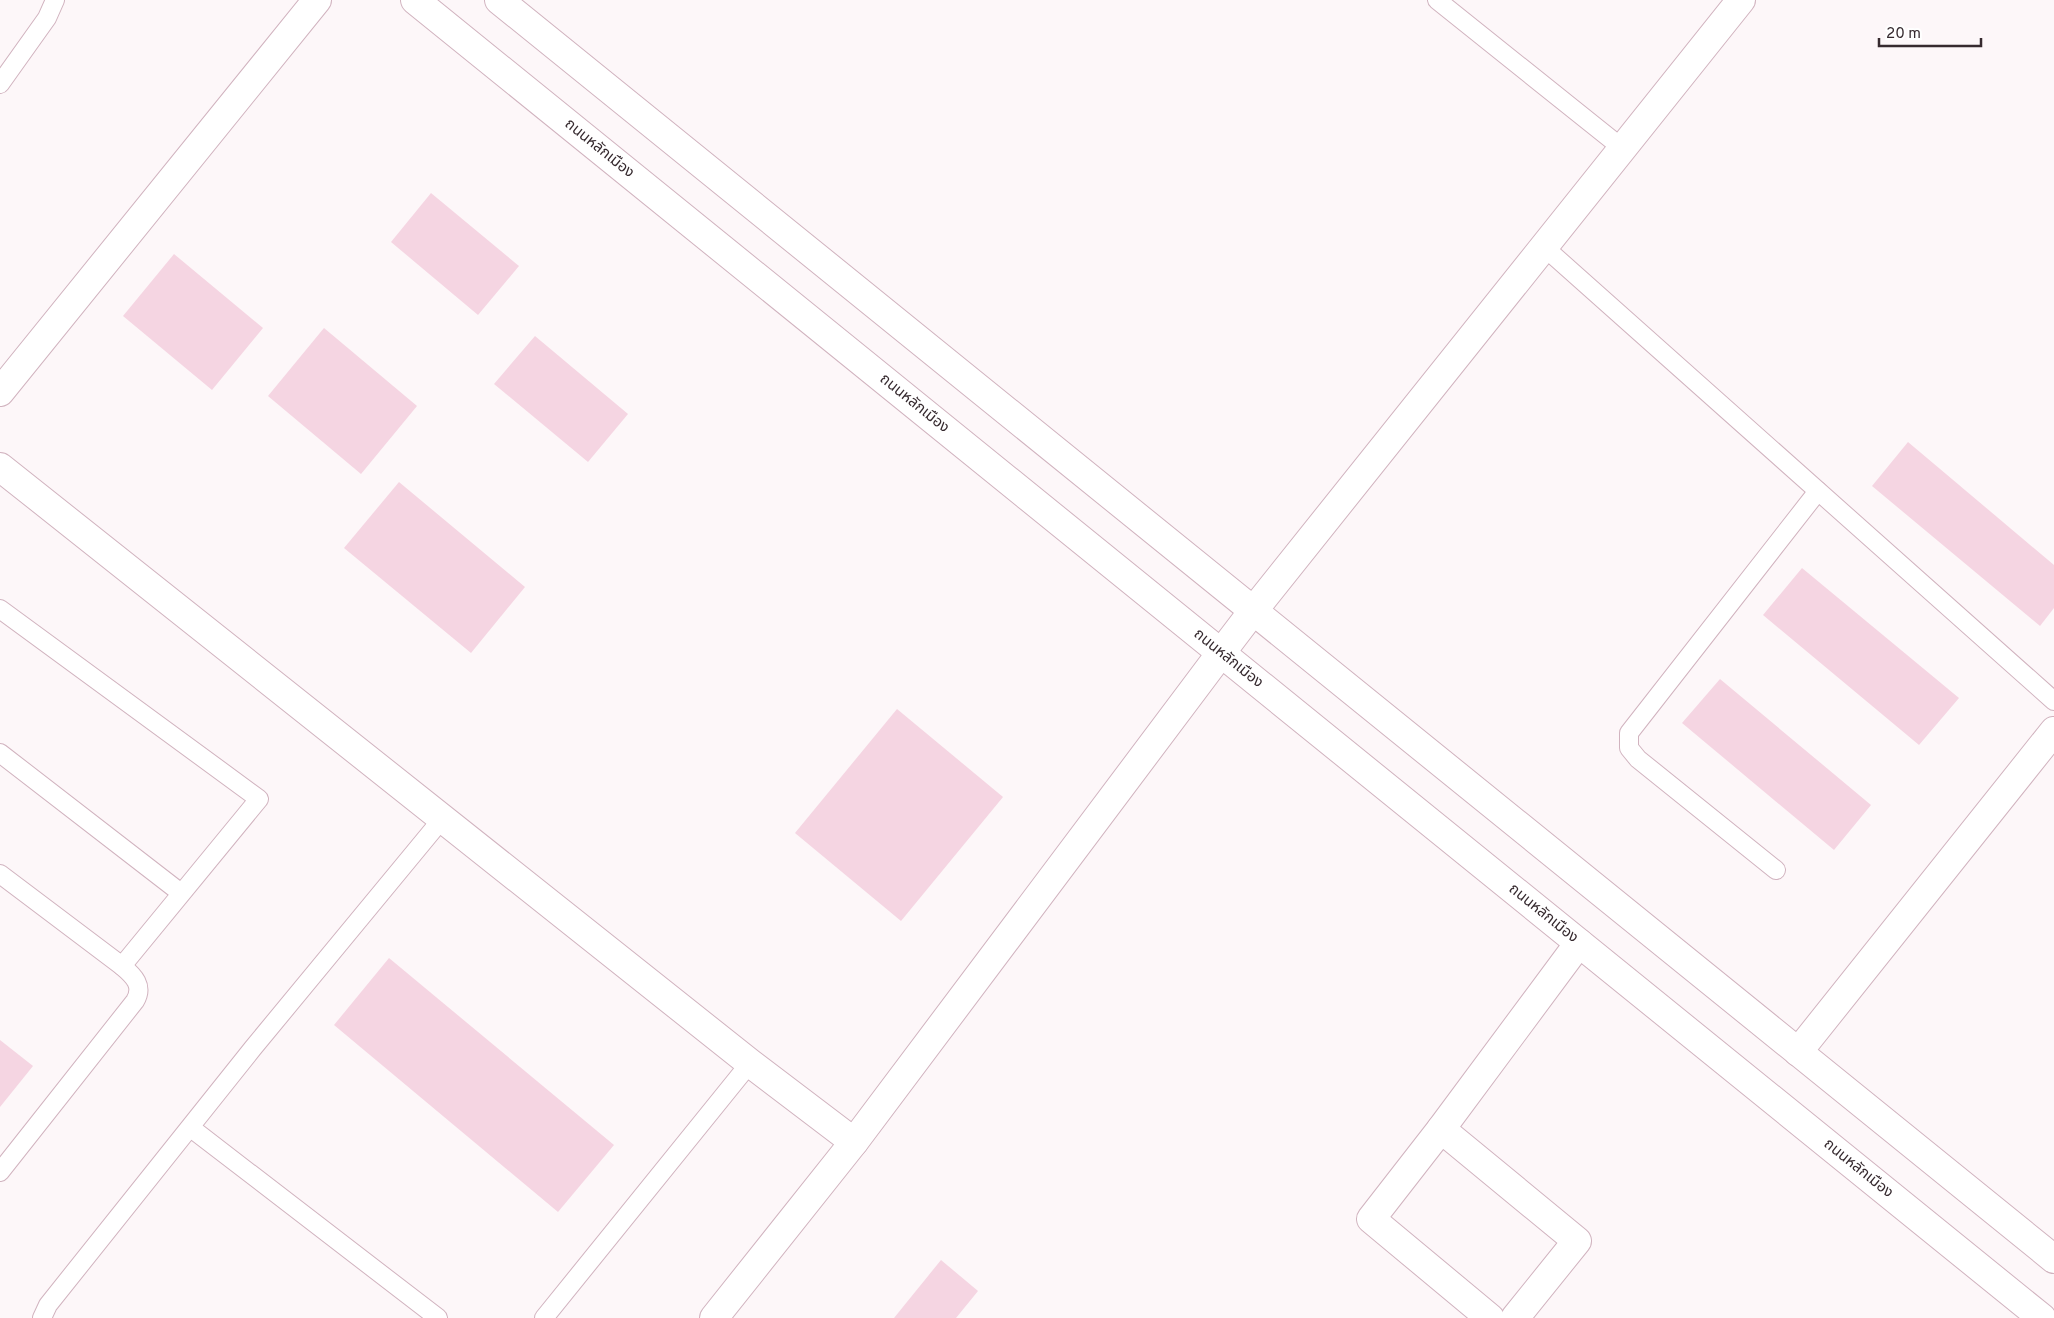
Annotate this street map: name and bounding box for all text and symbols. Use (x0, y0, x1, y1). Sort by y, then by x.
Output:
scale bar (1879, 15, 1982, 47)
text: 20 m (1886, 25, 1921, 44)
street label: ถนนหลักเมือง (560, 115, 638, 183)
street label: ถนนหลักเมือง (875, 370, 953, 438)
street label: ถนนหลักเมือง (1189, 625, 1267, 693)
street label: ถนนหลักเมือง (1504, 880, 1582, 948)
street label: ถนนหลักเมือง (1819, 1135, 1897, 1203)

